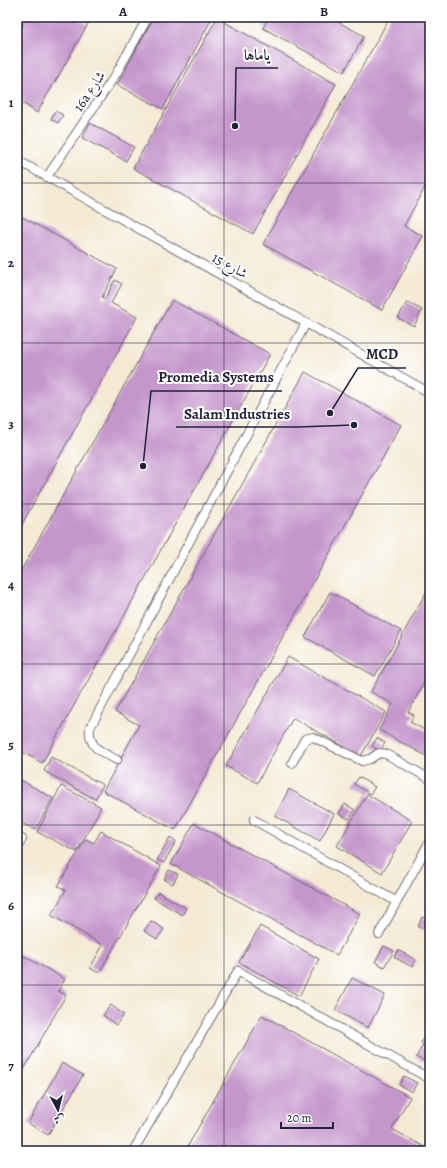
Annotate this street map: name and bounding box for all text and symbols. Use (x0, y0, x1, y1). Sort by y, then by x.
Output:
text: A (118, 3, 128, 20)
text: B (320, 3, 328, 20)
callout: ياماها (236, 41, 278, 68)
text: ياماها (244, 45, 271, 65)
street label: 16a شارع (69, 67, 112, 116)
text: 1 (9, 94, 14, 111)
street label: شارع 15 (208, 248, 251, 285)
text: 2 (8, 254, 15, 271)
callout: MCD (358, 341, 406, 368)
text: MCD (366, 344, 398, 364)
callout: Promedia Systems (151, 364, 282, 391)
text: Promedia Systems (158, 367, 274, 387)
callout: Salam Industries (176, 400, 298, 427)
text: Salam Industries (184, 404, 290, 424)
text: 3 (8, 415, 14, 432)
text: 4 (8, 576, 14, 593)
text: 5 (8, 736, 14, 753)
text: 6 (8, 897, 14, 914)
text: 7 (8, 1057, 14, 1074)
north arrow (38, 1090, 78, 1130)
scale bar (281, 1104, 333, 1130)
text: 20 m (287, 1110, 311, 1126)
text: ش (53, 1111, 65, 1128)

